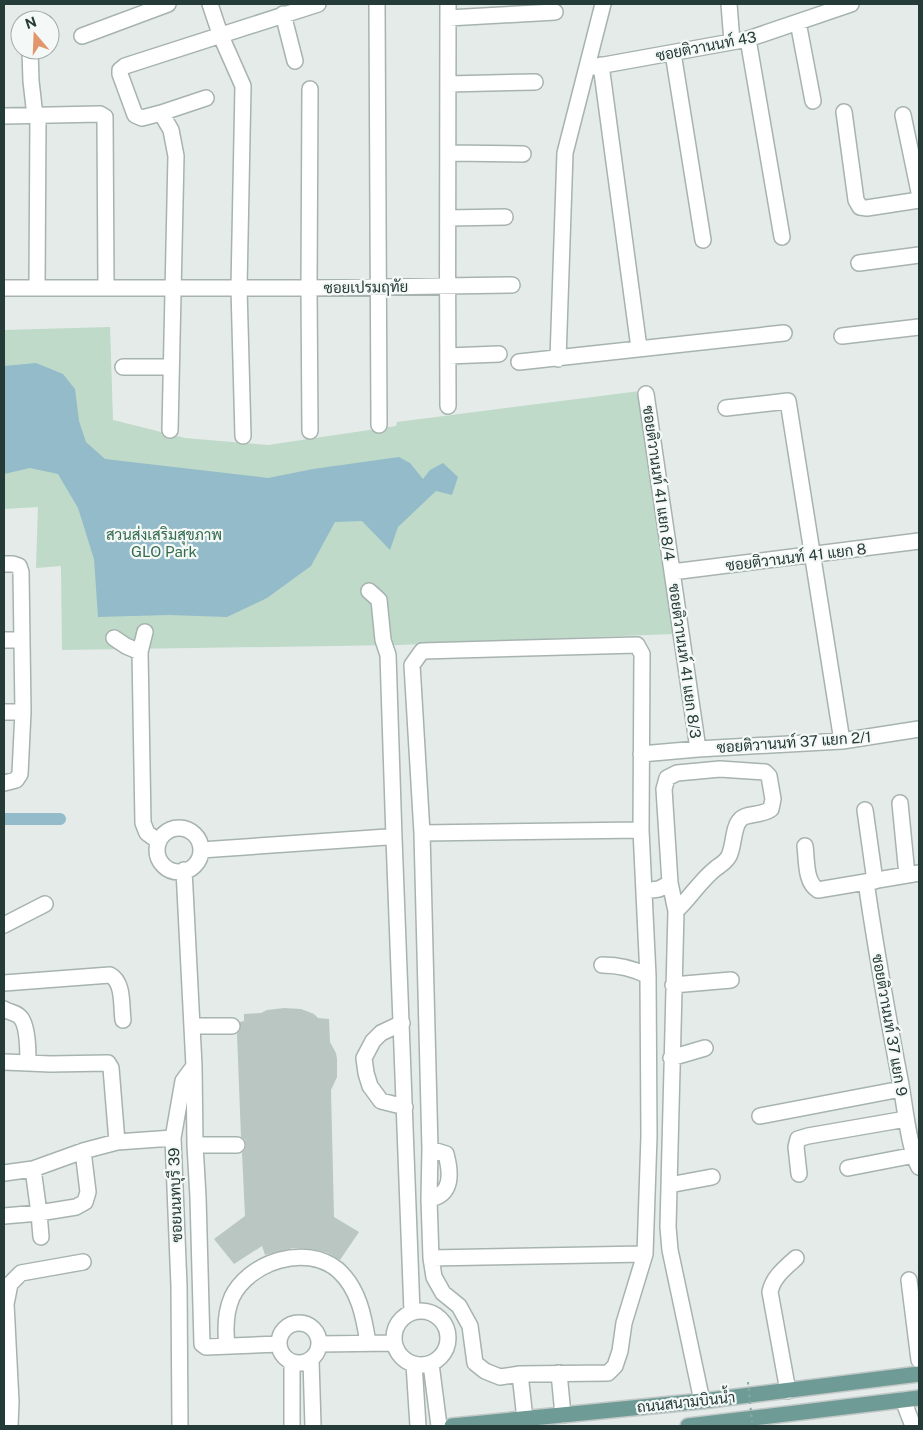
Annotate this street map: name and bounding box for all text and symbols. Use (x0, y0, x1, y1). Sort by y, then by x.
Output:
north arrow (10, 10, 60, 60)
text: N (23, 13, 39, 32)
street label: ซอยติวานนท์ 43 (654, 27, 758, 64)
street label: ซอยเปรมฤทัย (323, 278, 409, 297)
street label: ซอยติวานนท์ 41 แยก 8/4 (640, 404, 679, 562)
park label: สวนส่งเสริมสุขภาพ GLO Park (106, 525, 222, 560)
street label: ซอยติวานนท์ 41 แยก 8 (724, 539, 867, 574)
street label: ซอยติวานนท์ 41 แยก 8/3 (666, 582, 705, 740)
street label: ซอยติวานนท์ 37 แยก 2/1 (716, 727, 872, 756)
street label: ซอยติวานนท์ 37 แยก 9 (869, 952, 912, 1097)
street label: ซอยนนทบุรี 39 (164, 1147, 188, 1243)
street label: ถนนสนามบินน้ำ (636, 1384, 736, 1416)

